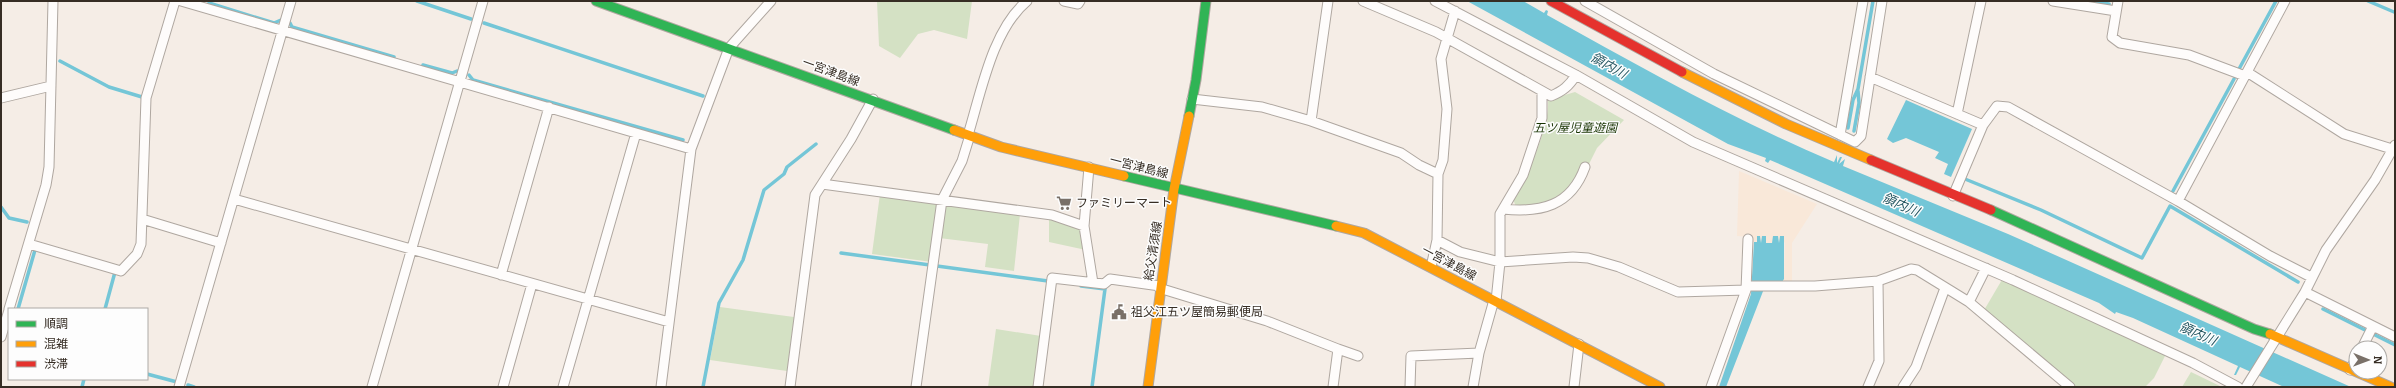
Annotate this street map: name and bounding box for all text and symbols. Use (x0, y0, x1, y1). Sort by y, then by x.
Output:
water label: 領内川 (1588, 49, 1631, 82)
street label: 一宮津島線 (800, 55, 862, 89)
park label: 五ツ屋児童遊園 (1533, 121, 1619, 135)
street label: 一宮津島線 (1108, 153, 1170, 181)
water label: 領内川 (1880, 190, 1923, 220)
supermarket icon: ファミリーマート (1055, 194, 1073, 212)
place label: ファミリーマート (1076, 196, 1172, 210)
street label: 給父清須線 (1141, 220, 1165, 282)
street label: 一宮津島線 (1419, 243, 1479, 283)
public building icon: 祖父江五ツ屋簡易郵便局 (1110, 303, 1128, 321)
place label: 祖父江五ツ屋簡易郵便局 (1131, 305, 1263, 319)
legend (8, 308, 148, 380)
text: 順調 (44, 317, 68, 331)
water label: 領内川 (2177, 319, 2220, 349)
text: 混雑 (44, 337, 68, 351)
north arrow (2348, 340, 2388, 380)
text: N (2371, 356, 2384, 365)
text: 渋滞 (44, 357, 68, 371)

